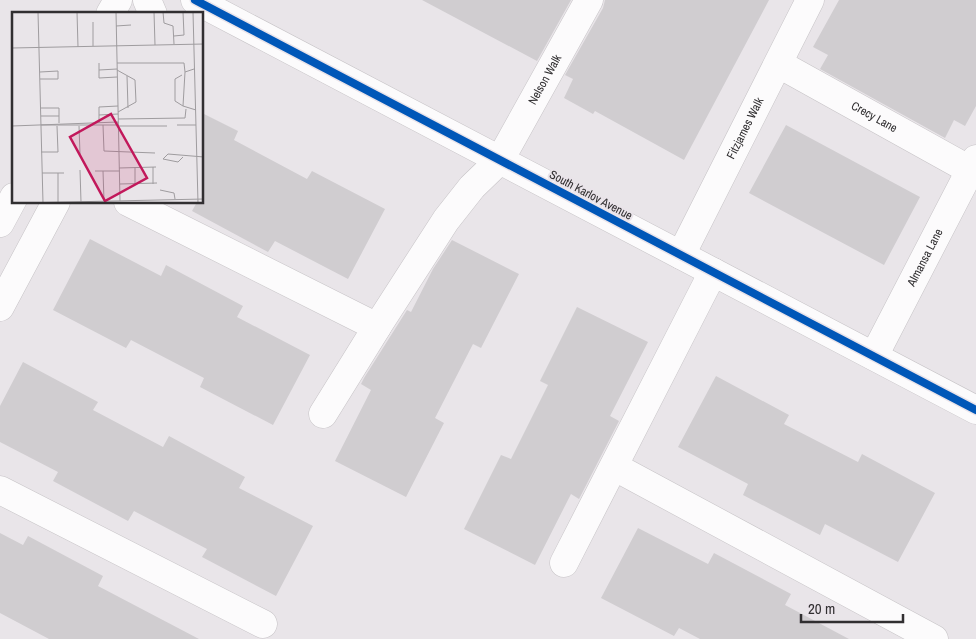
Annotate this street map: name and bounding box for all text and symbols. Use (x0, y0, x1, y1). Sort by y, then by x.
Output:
inset map (12, 12, 204, 204)
street label: Nelson Walk (524, 51, 565, 107)
street label: Fitzjames Walk (723, 95, 767, 162)
street label: Crecy Lane (848, 98, 900, 136)
street label: South Karlov Avenue (547, 166, 635, 224)
street label: Almansa Lane (903, 226, 947, 290)
scale bar (801, 592, 904, 624)
text: 20 m (808, 598, 835, 619)

